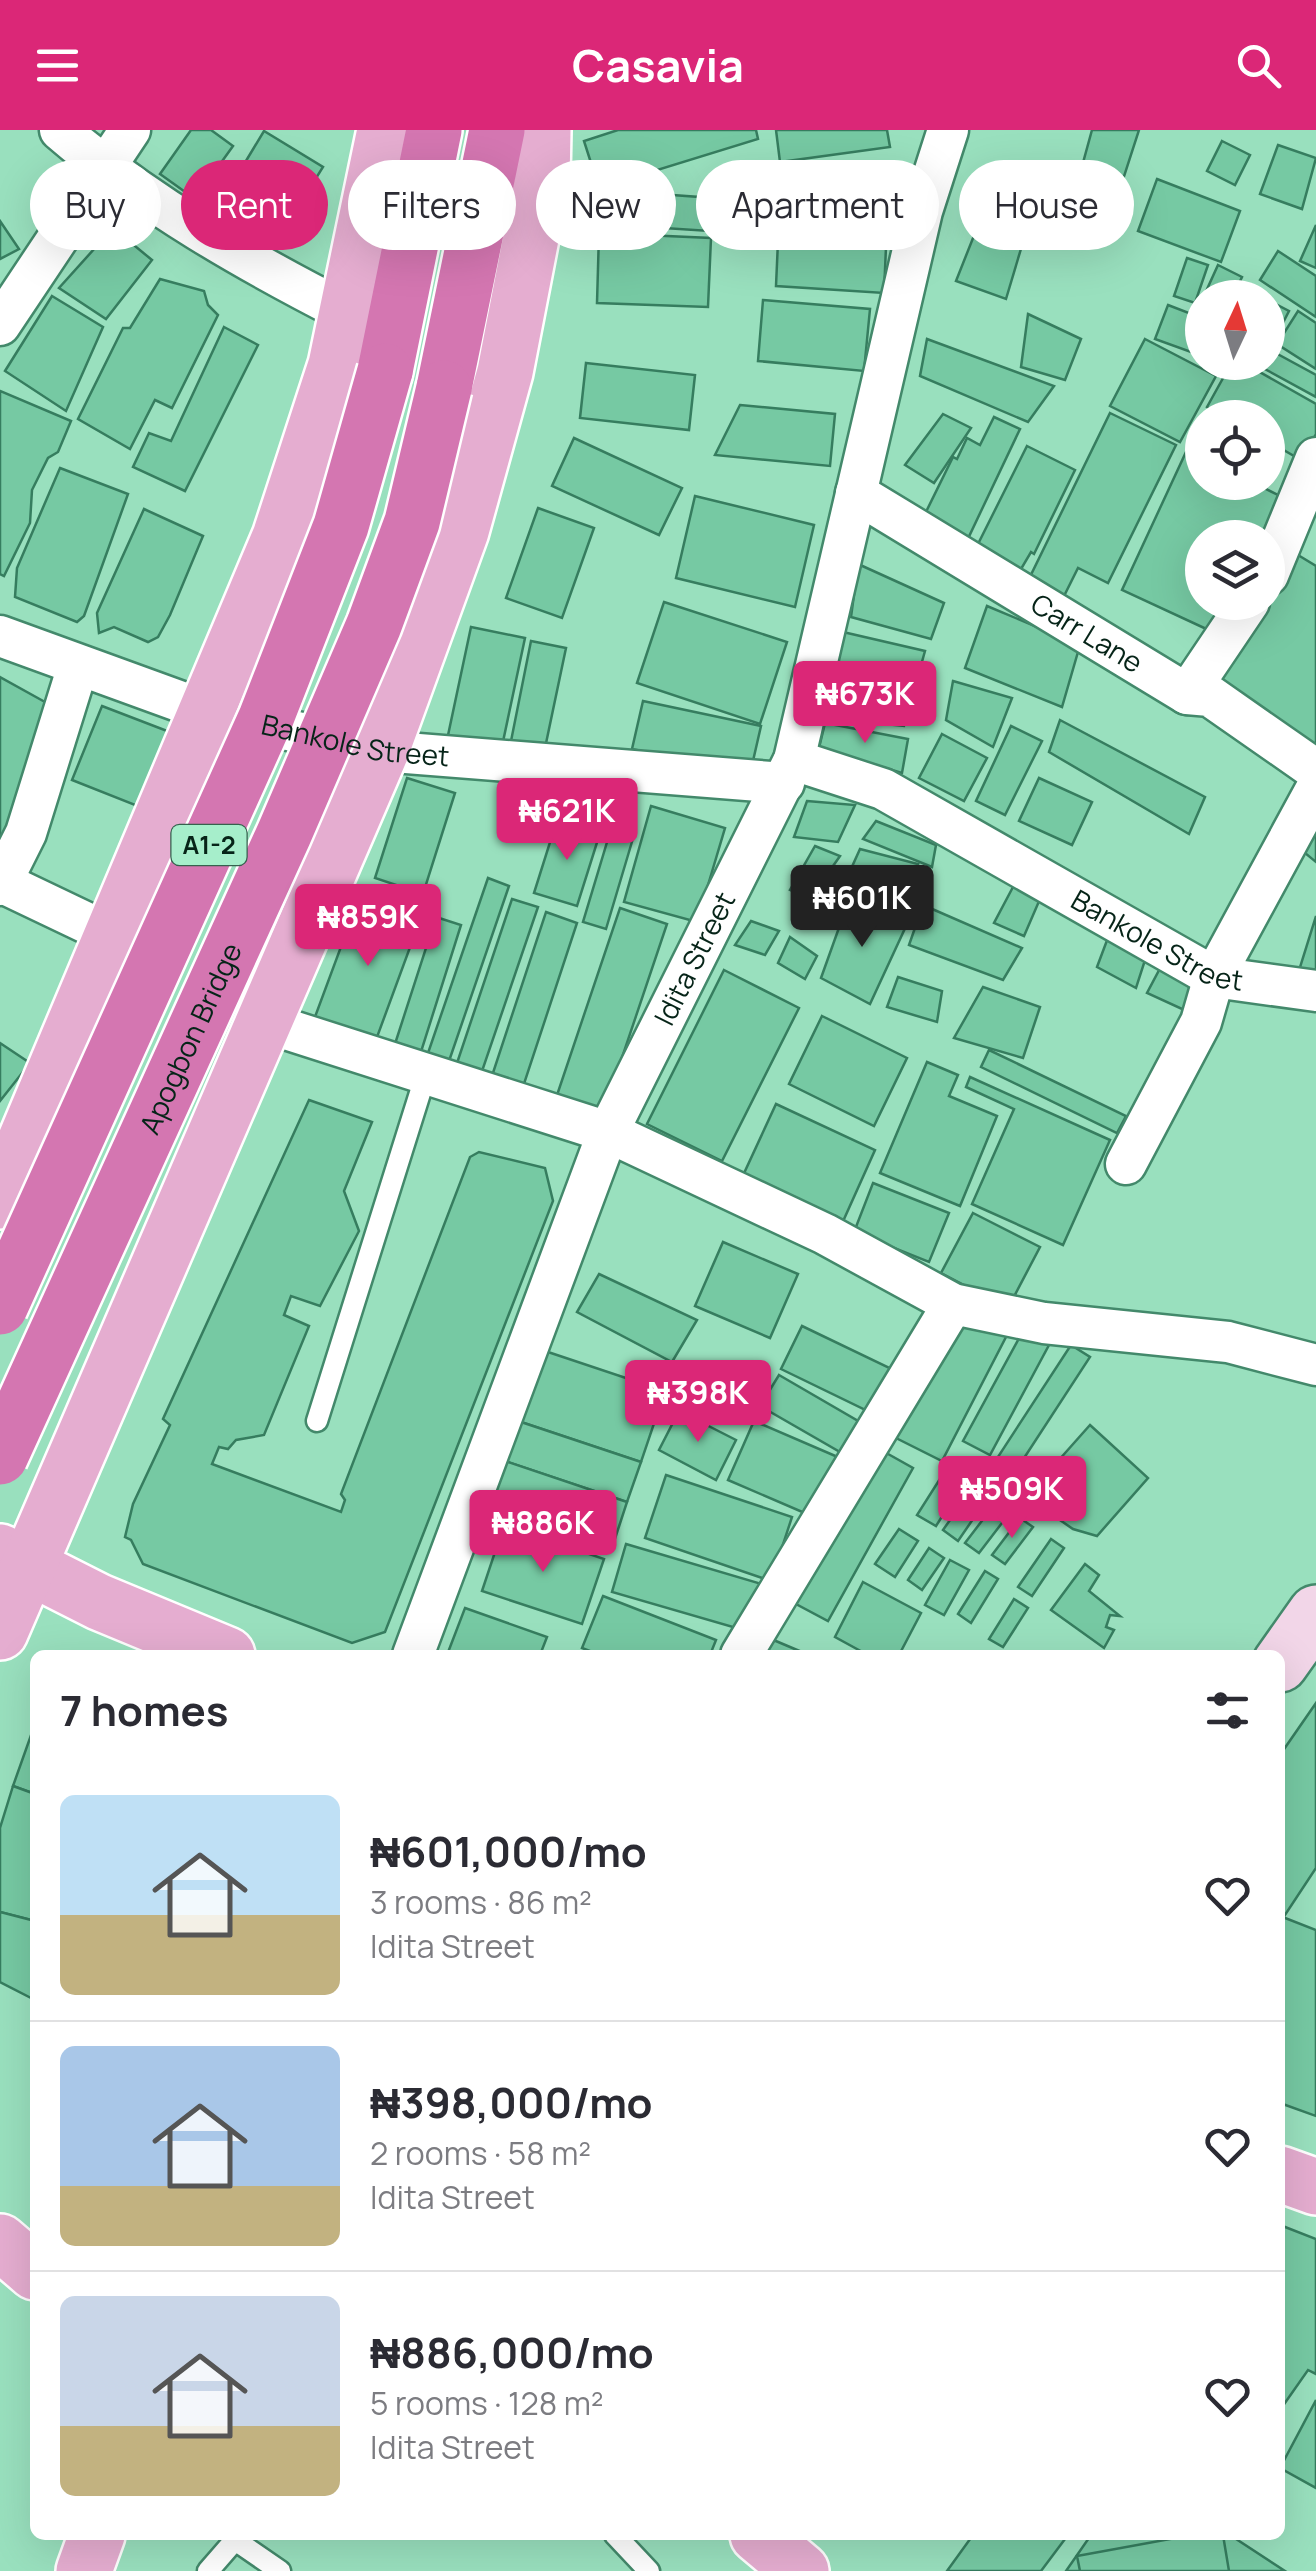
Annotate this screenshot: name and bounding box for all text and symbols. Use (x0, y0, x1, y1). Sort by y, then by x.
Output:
text: Casavia (572, 34, 744, 96)
icon: menu (30, 38, 85, 93)
icon: search (1231, 38, 1286, 93)
chip: Buy (30, 160, 161, 250)
chip: Rent (181, 160, 328, 250)
chip: Filters (348, 160, 516, 250)
chip: New (536, 160, 676, 250)
chip: Apartment (696, 160, 939, 250)
chip: House (959, 160, 1134, 250)
north arrow (1185, 280, 1285, 380)
map controls (1185, 280, 1285, 620)
button: locate (1185, 400, 1285, 500)
button: layers (1185, 520, 1285, 620)
street label: Carr Lane (1024, 584, 1150, 681)
pin: ₦673K (795, 661, 935, 746)
text: ₦673K (815, 671, 915, 715)
street label: Bankole Street (258, 705, 451, 774)
pin: ₦621K (497, 778, 637, 863)
text: ₦621K (519, 788, 615, 832)
road number: A1-2 (172, 825, 246, 865)
pin: ₦601K (792, 865, 932, 950)
text: ₦601K (813, 875, 911, 919)
street label: Bankole Street (1065, 880, 1245, 999)
pin: ₦859K (298, 884, 438, 969)
street label: Idita Street (645, 885, 743, 1031)
text: ₦859K (317, 894, 419, 938)
street label: Apogbon Bridge (130, 936, 250, 1140)
pin: ₦398K (628, 1360, 768, 1445)
text: ₦398K (647, 1370, 749, 1414)
pin: ₦509K (942, 1456, 1082, 1541)
text: ₦509K (960, 1466, 1064, 1510)
pin: ₦886K (473, 1490, 613, 1575)
text: ₦886K (492, 1500, 594, 1544)
text: 7 homes (60, 1681, 228, 1739)
icon: filters (1200, 1683, 1255, 1738)
text: ₦601,000/mo (370, 1822, 647, 1880)
icon: home (140, 1835, 260, 1955)
icon: heart (1200, 1868, 1255, 1923)
text: 3 rooms · 86 m² (370, 1880, 592, 1924)
text: Idita Street (370, 1924, 535, 1968)
text: ₦398,000/mo (370, 2073, 653, 2131)
icon: home (140, 2086, 260, 2206)
icon: heart (1200, 2119, 1255, 2174)
text: 2 rooms · 58 m² (370, 2131, 591, 2175)
text: Idita Street (370, 2175, 535, 2219)
text: ₦886,000/mo (370, 2323, 654, 2381)
icon: home (140, 2336, 260, 2456)
icon: heart (1200, 2369, 1255, 2424)
text: 5 rooms · 128 m² (370, 2381, 604, 2425)
text: Idita Street (370, 2425, 535, 2469)

